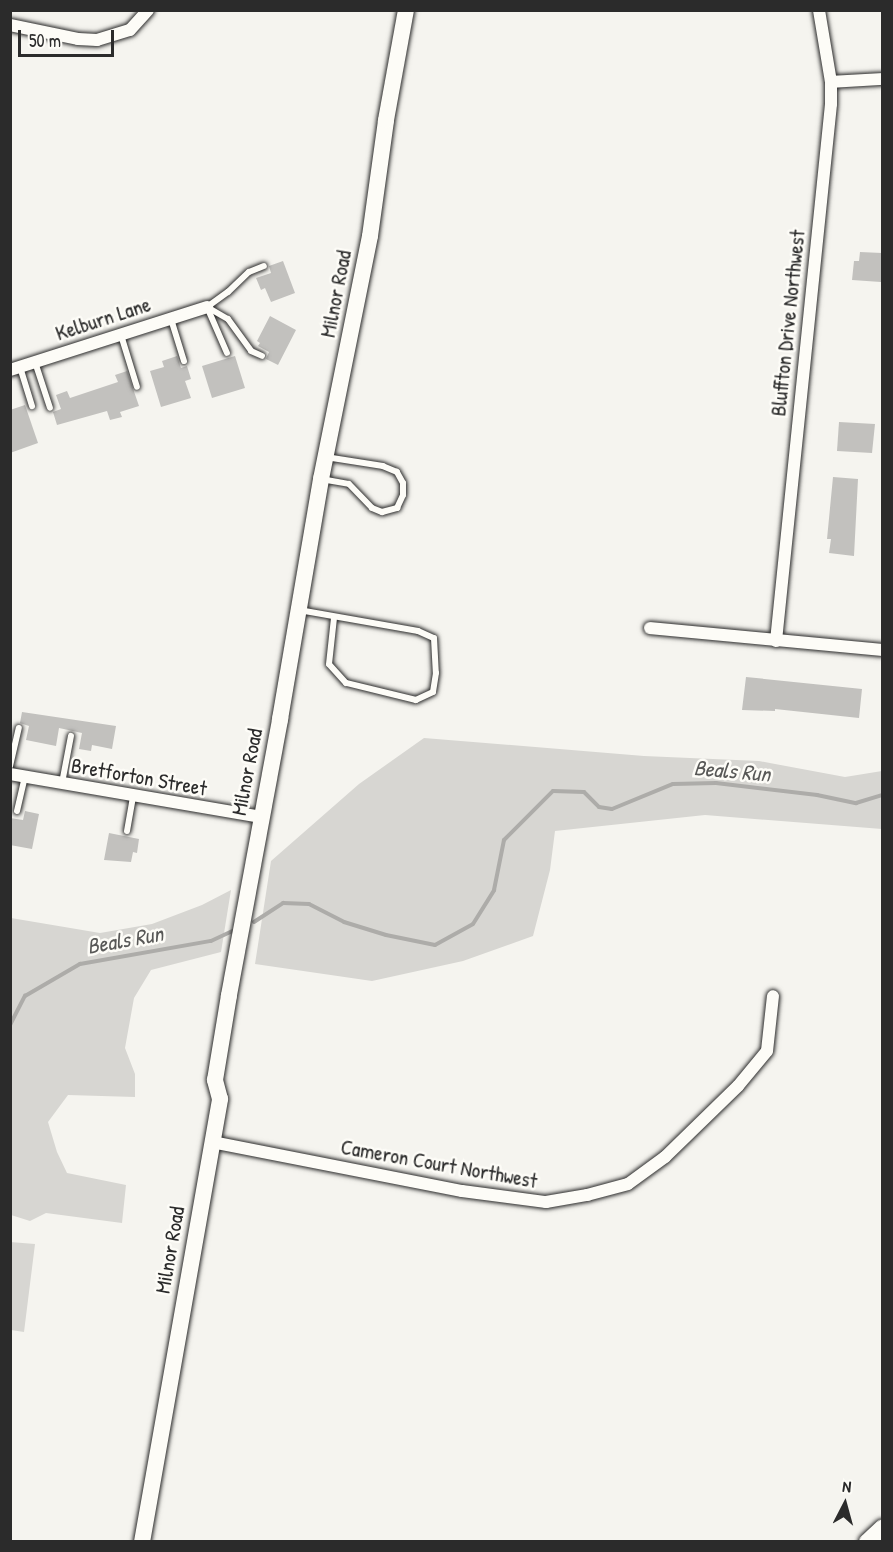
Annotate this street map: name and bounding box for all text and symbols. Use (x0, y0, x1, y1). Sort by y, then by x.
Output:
scale bar (21, 18, 117, 56)
text: 50 m (29, 28, 61, 53)
street label: Bluffton Drive Northwest (766, 229, 810, 417)
street label: Milnor Road (315, 248, 357, 340)
street label: Kelburn Lane (52, 292, 154, 346)
street label: Milnor Road (226, 726, 268, 818)
street label: Bretforton Street (69, 753, 209, 801)
water label: Beals Run (693, 755, 771, 787)
water label: Beals Run (85, 920, 165, 960)
street label: Cameron Court Northwest (339, 1134, 539, 1194)
street label: Milnor Road (150, 1204, 190, 1296)
north arrow (815, 1474, 875, 1534)
text: N (841, 1475, 852, 1497)

